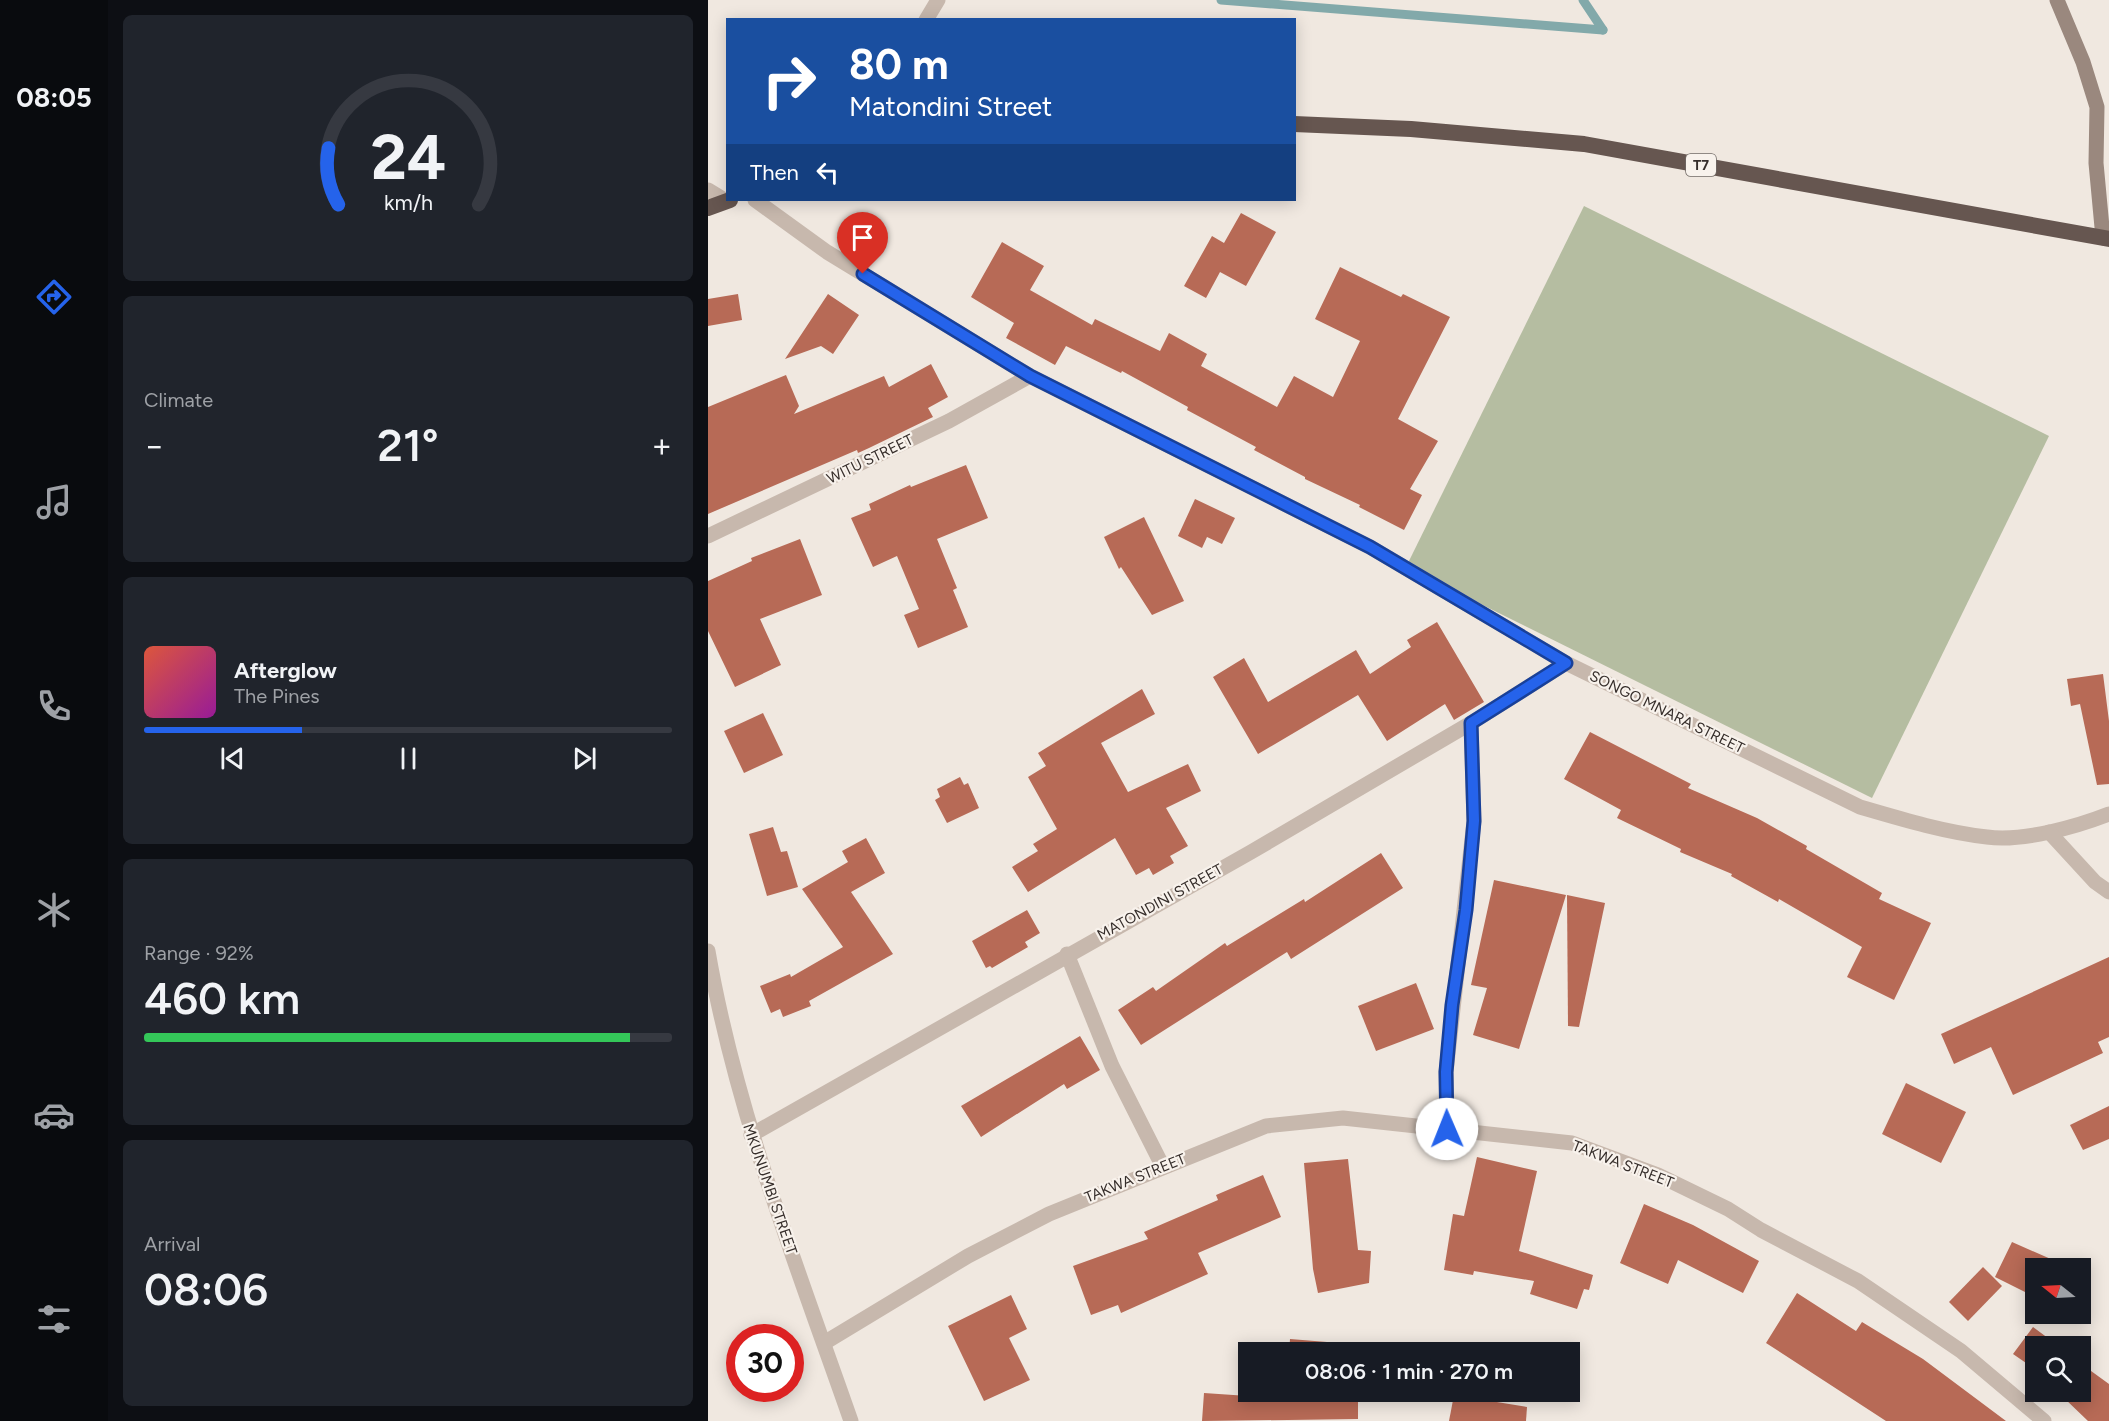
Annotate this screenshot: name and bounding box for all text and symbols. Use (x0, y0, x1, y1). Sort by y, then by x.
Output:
text: 80 m (849, 39, 949, 90)
icon: right (750, 42, 828, 120)
text: 08:05 (16, 81, 92, 114)
text: Matondini Street (849, 90, 1052, 123)
text: 24 (370, 120, 446, 195)
road number: T7 (1686, 154, 1716, 176)
icon: left (811, 156, 844, 189)
text: Then (750, 159, 799, 186)
text: km/h (384, 190, 432, 215)
pin (837, 212, 888, 274)
icon: arrive (846, 221, 879, 254)
icon: directions (33, 276, 75, 318)
text: Climate (144, 388, 213, 412)
text: 21° (377, 418, 439, 472)
text: − (144, 426, 165, 465)
text: + (651, 426, 672, 465)
street label: WITU STREET (824, 430, 917, 488)
icon: music (33, 481, 75, 523)
text: Afterglow (234, 657, 337, 684)
street label: SONGO MNARA STREET (1587, 667, 1748, 758)
text: The Pines (234, 684, 320, 708)
icon: phone (33, 685, 75, 727)
icon: previous (216, 742, 249, 775)
icon: pause (392, 742, 425, 775)
icon: next (568, 742, 601, 775)
street label: MATONDINI STREET (1094, 860, 1227, 944)
icon: climate (33, 889, 75, 931)
text: Range · 92% (144, 941, 254, 965)
text: 460 km (144, 971, 300, 1025)
icon: car (33, 1094, 75, 1136)
position arrow (1415, 1097, 1479, 1161)
street label: MKUNUMBI STREET (739, 1121, 801, 1257)
street label: TAKWA STREET (1570, 1136, 1677, 1192)
street label: TAKWA STREET (1082, 1149, 1189, 1206)
text: Arrival (144, 1232, 200, 1256)
north arrow (2025, 1258, 2091, 1324)
map controls (2025, 1258, 2091, 1402)
text: 08:06 (144, 1262, 268, 1316)
icon: filters (33, 1298, 75, 1340)
speed limit sign: 30 (726, 1324, 804, 1402)
button: search (2025, 1336, 2091, 1402)
text: 08:06 · 1 min · 270 m (1305, 1358, 1513, 1385)

